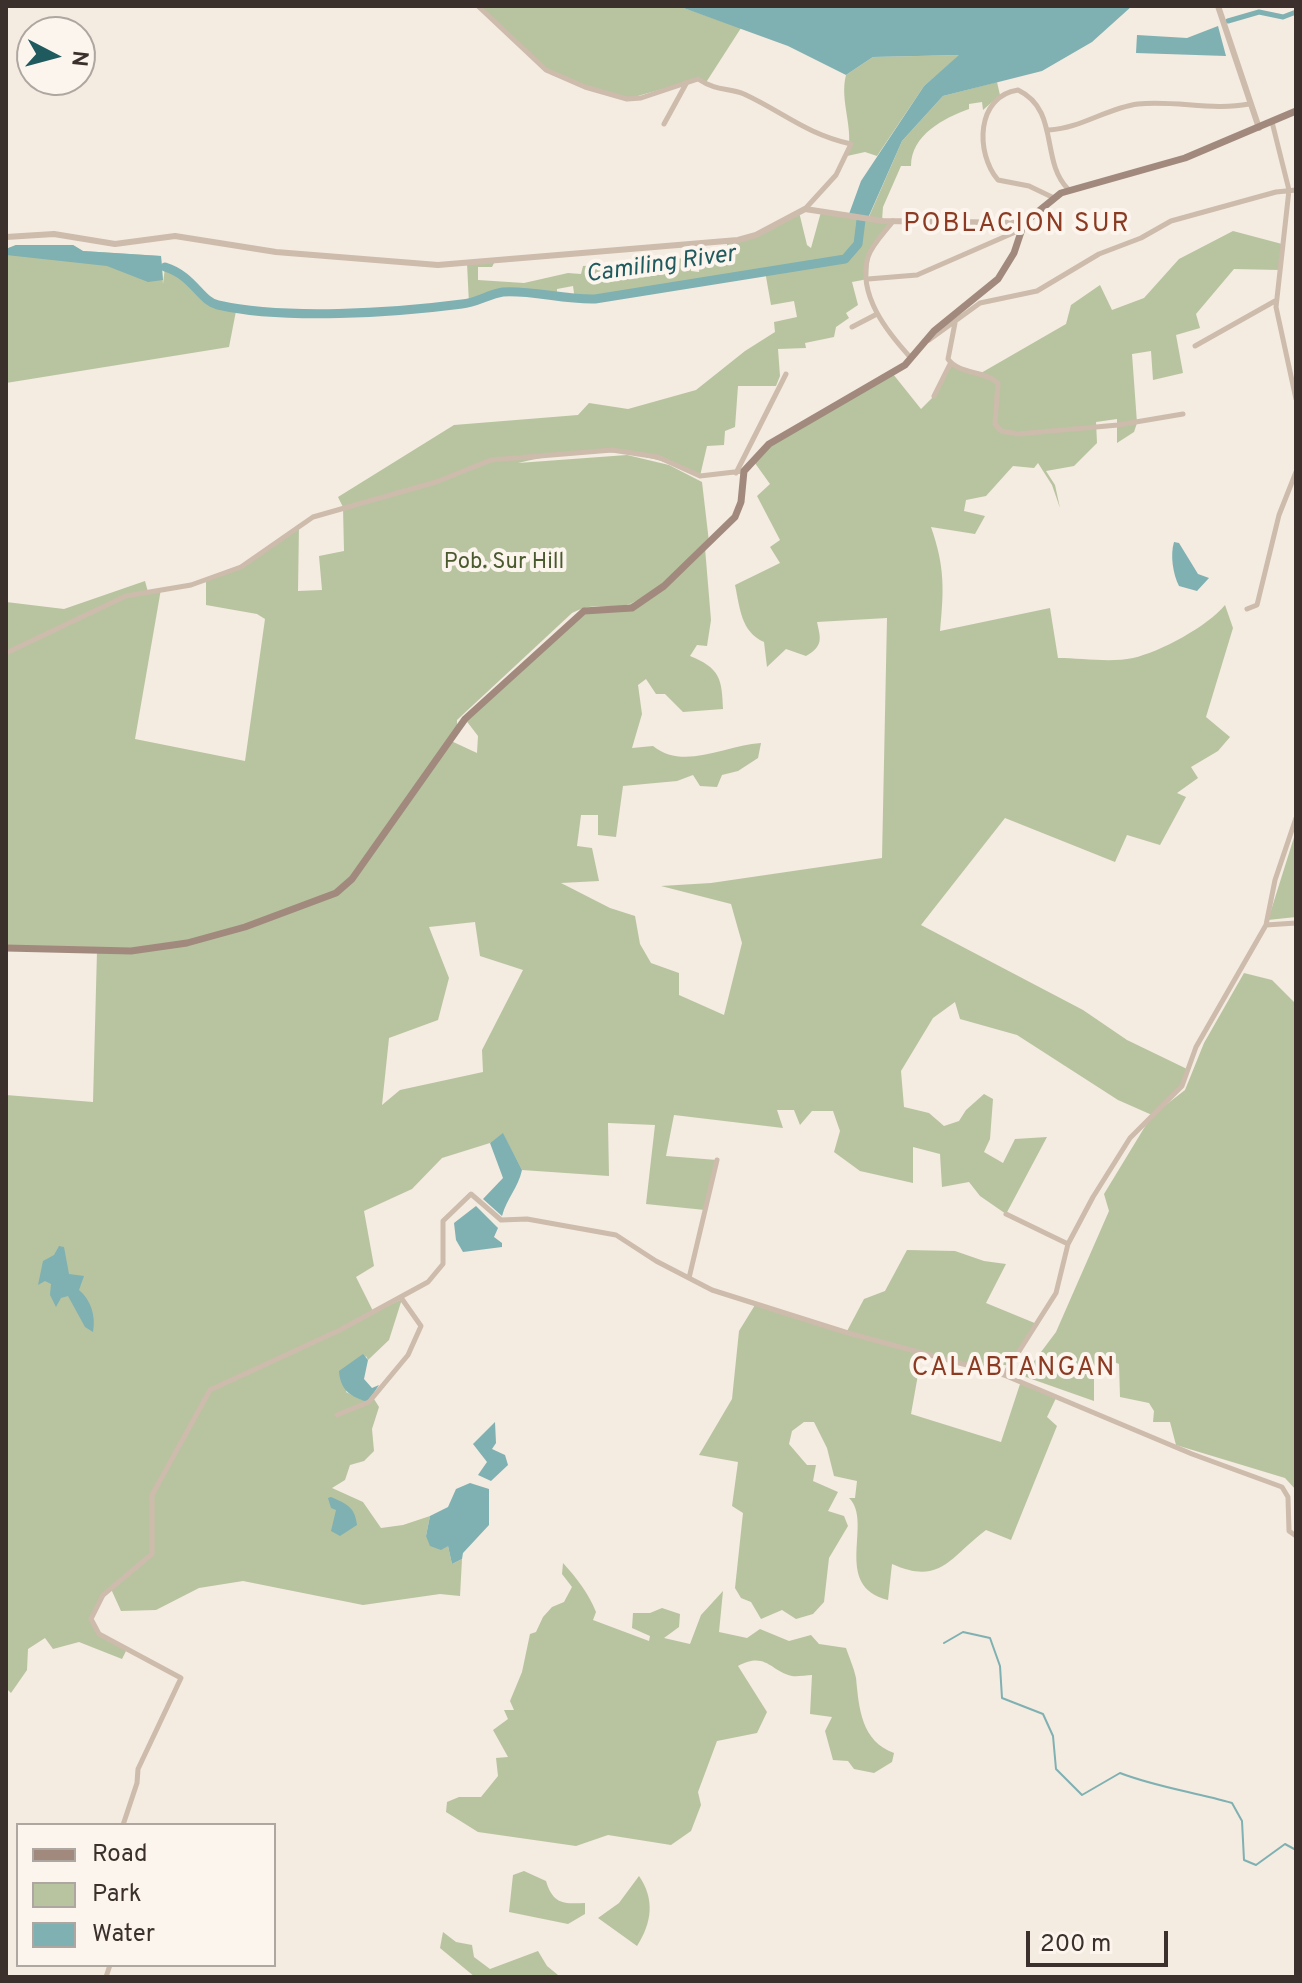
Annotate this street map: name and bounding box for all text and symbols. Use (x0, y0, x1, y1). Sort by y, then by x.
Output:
north arrow (16, 16, 96, 96)
text: N (64, 49, 93, 68)
district label: POBLACION SUR (903, 210, 1131, 242)
water label: Camiling River (584, 241, 738, 291)
park label: Pob. Sur Hill (444, 551, 564, 577)
district label: CALABTANGAN (912, 1354, 1116, 1386)
legend (16, 1823, 276, 1967)
text: Road (92, 1840, 148, 1870)
text: Park (92, 1880, 142, 1910)
scale bar (1030, 1915, 1172, 1965)
text: Water (92, 1920, 155, 1950)
text: 200 m (1040, 1930, 1111, 1960)

